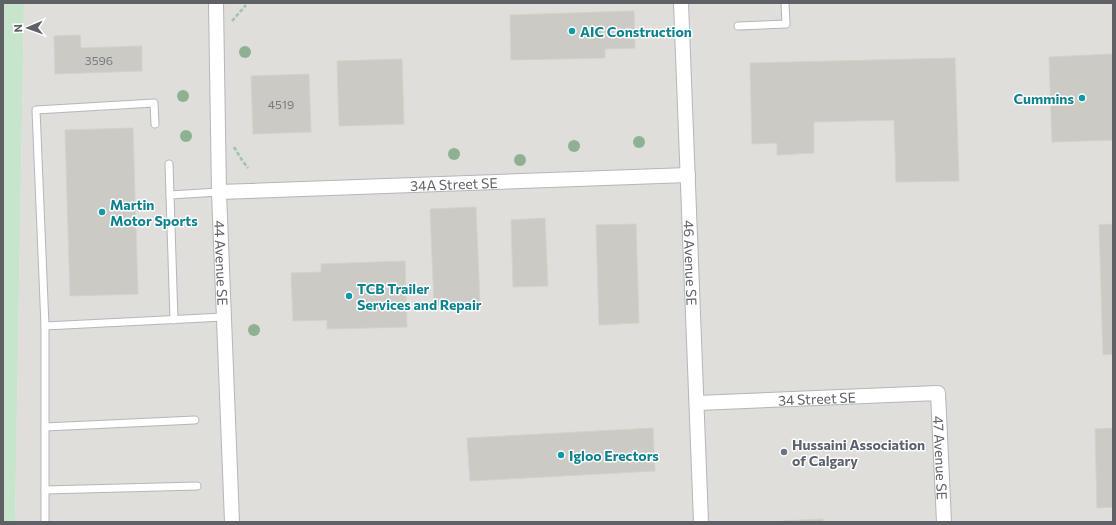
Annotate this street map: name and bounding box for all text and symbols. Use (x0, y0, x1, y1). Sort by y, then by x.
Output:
north arrow (8, 8, 48, 48)
place label: AIC Construction (580, 23, 692, 40)
text: N (11, 24, 24, 33)
marker: AIC Construction (567, 26, 577, 36)
house number: 3596 (85, 53, 113, 67)
place label: Cummins (1013, 90, 1074, 107)
marker: Cummins (1077, 93, 1087, 103)
house number: 4519 (268, 97, 294, 111)
street label: 34A Street SE (410, 173, 498, 194)
place label: Martin Motor Sports (110, 196, 198, 229)
marker: Martin Motor Sports (97, 207, 107, 217)
street label: 44 Avenue SE (212, 220, 232, 306)
street label: 46 Avenue SE (681, 220, 701, 306)
place label: TCB Trailer Services and Repair (357, 280, 482, 313)
marker: TCB Trailer Services and Repair (344, 291, 354, 301)
street label: 34 Street SE (778, 388, 856, 408)
street label: 47 Avenue SE (931, 415, 951, 500)
place label: Hussaini Association of Calgary (792, 436, 925, 469)
place label: Igloo Erectors (569, 447, 659, 464)
marker: Hussaini Association of Calgary (779, 447, 789, 457)
marker: Igloo Erectors (556, 450, 566, 460)

